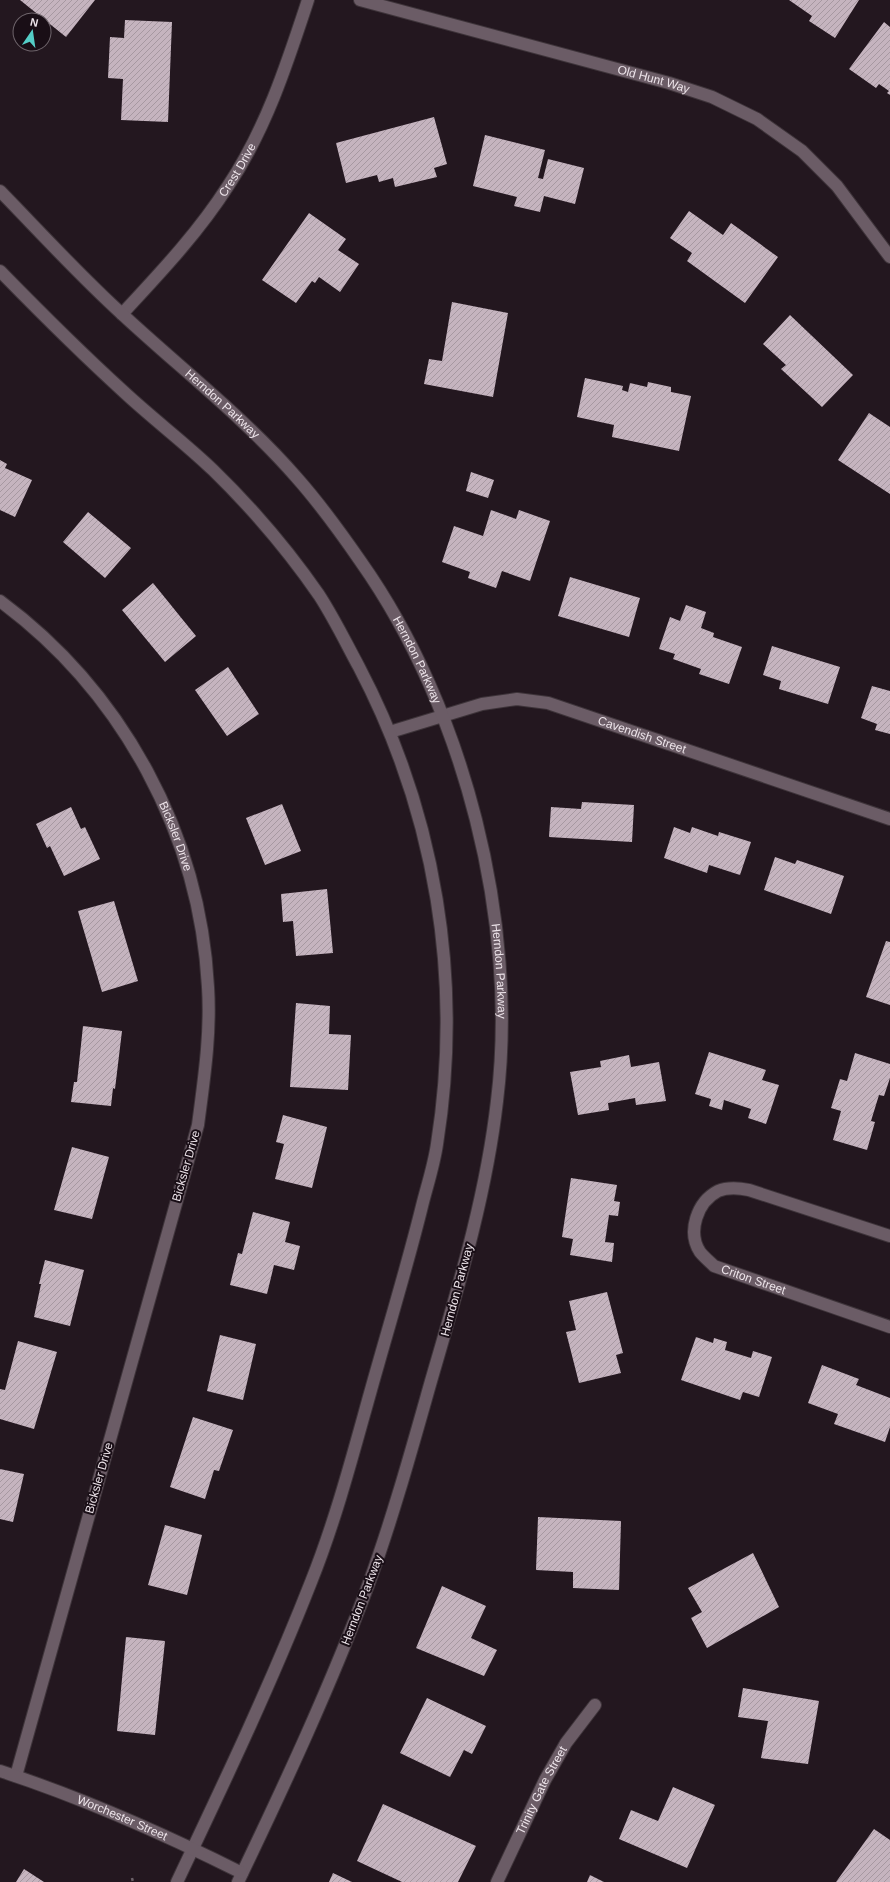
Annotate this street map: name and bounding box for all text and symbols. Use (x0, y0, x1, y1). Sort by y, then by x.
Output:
north arrow (12, 12, 52, 52)
text: N (29, 16, 40, 29)
street label: Old Hunt Way (616, 62, 691, 96)
street label: Crest Drive (216, 141, 259, 199)
street label: Herndon Parkway (182, 367, 262, 441)
street label: Herndon Parkway (390, 614, 444, 706)
street label: Cavendish Street (596, 713, 688, 757)
street label: Bicksler Drive (156, 799, 195, 873)
street label: Herndon Parkway (489, 923, 509, 1019)
street label: Bicksler Drive (169, 1129, 203, 1203)
street label: Herndon Parkway (438, 1242, 476, 1338)
street label: Criton Street (719, 1262, 788, 1298)
street label: Bicksler Drive (82, 1441, 116, 1515)
street label: Herndon Parkway (338, 1553, 386, 1647)
street label: Trinity Gate Street (513, 1743, 570, 1837)
street label: Worchester Street (75, 1792, 170, 1844)

